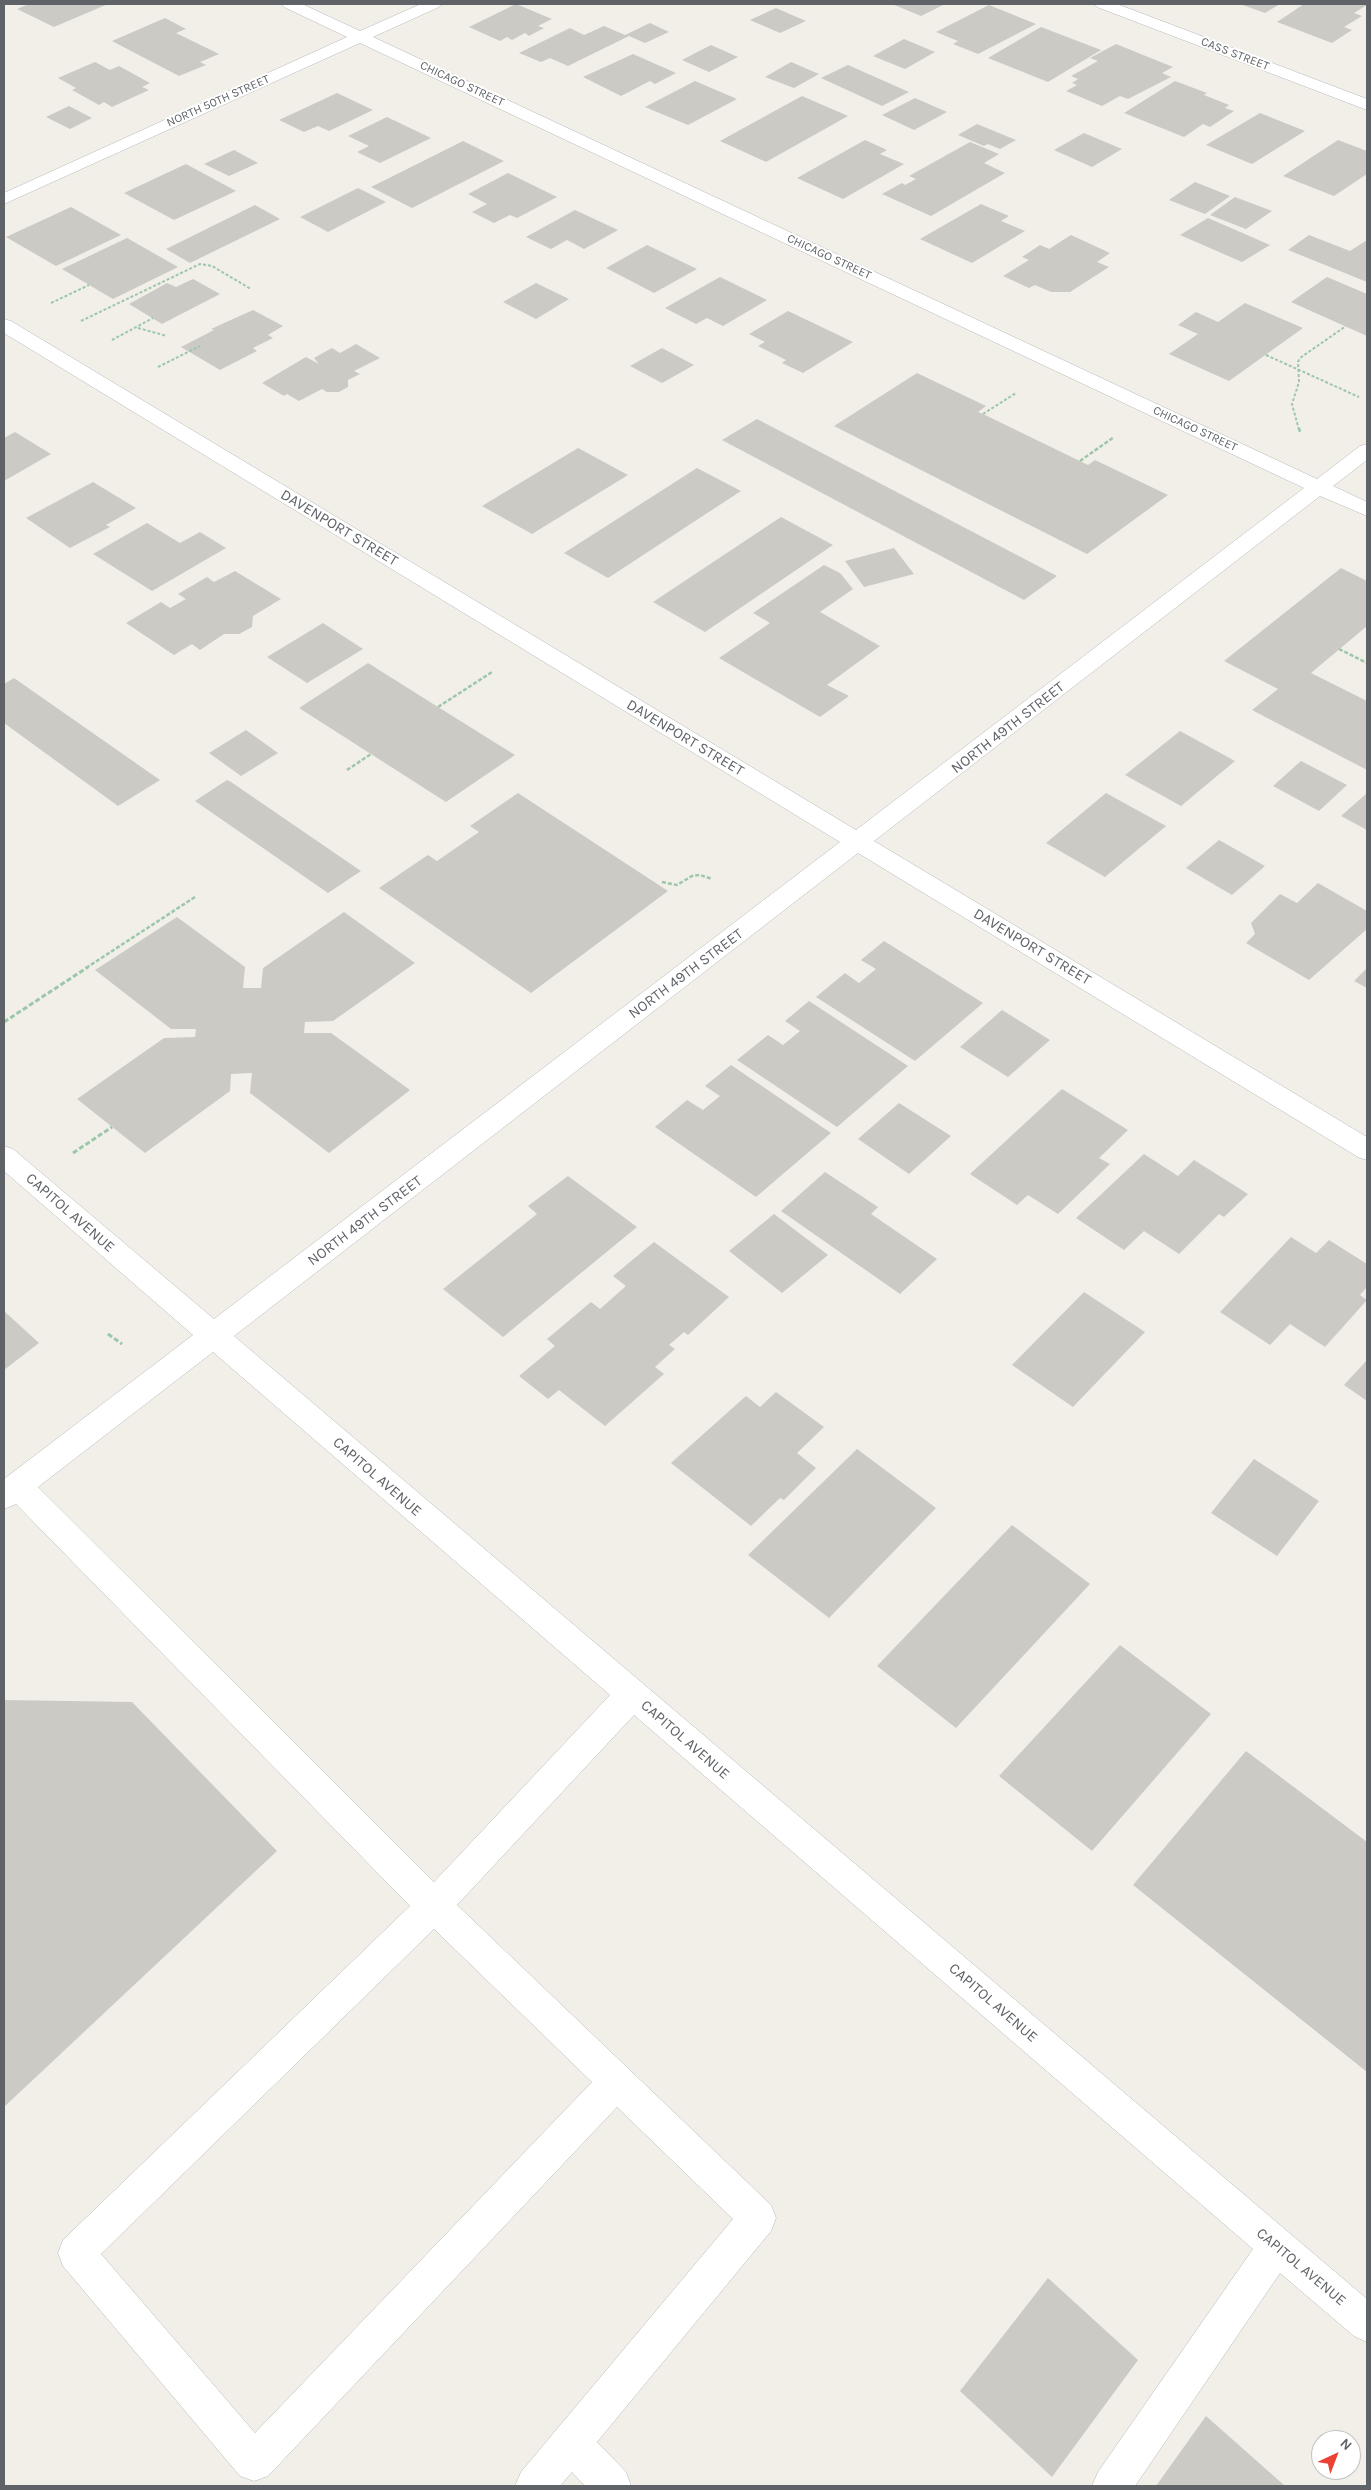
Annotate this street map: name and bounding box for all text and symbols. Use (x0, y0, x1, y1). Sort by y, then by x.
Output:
street label: CASS STREET (1199, 34, 1271, 74)
street label: CHICAGO STREET (418, 58, 506, 110)
street label: NORTH 50TH STREET (164, 72, 272, 130)
street label: CHICAGO STREET (785, 231, 873, 283)
street label: CHICAGO STREET (1151, 403, 1239, 455)
street label: DAVENPORT STREET (277, 486, 401, 570)
street label: NORTH 49TH STREET (948, 678, 1068, 778)
street label: DAVENPORT STREET (623, 696, 747, 780)
street label: DAVENPORT STREET (970, 905, 1094, 989)
street label: NORTH 49TH STREET (625, 925, 747, 1023)
street label: CAPITOL AVENUE (22, 1170, 118, 1256)
street label: NORTH 49TH STREET (304, 1172, 426, 1270)
street label: CAPITOL AVENUE (329, 1434, 425, 1520)
street label: CAPITOL AVENUE (637, 1697, 733, 1783)
street label: CAPITOL AVENUE (945, 1960, 1041, 2046)
street label: CAPITOL AVENUE (1252, 2224, 1350, 2310)
north arrow (1311, 2430, 1361, 2480)
text: N (1336, 2435, 1355, 2454)

